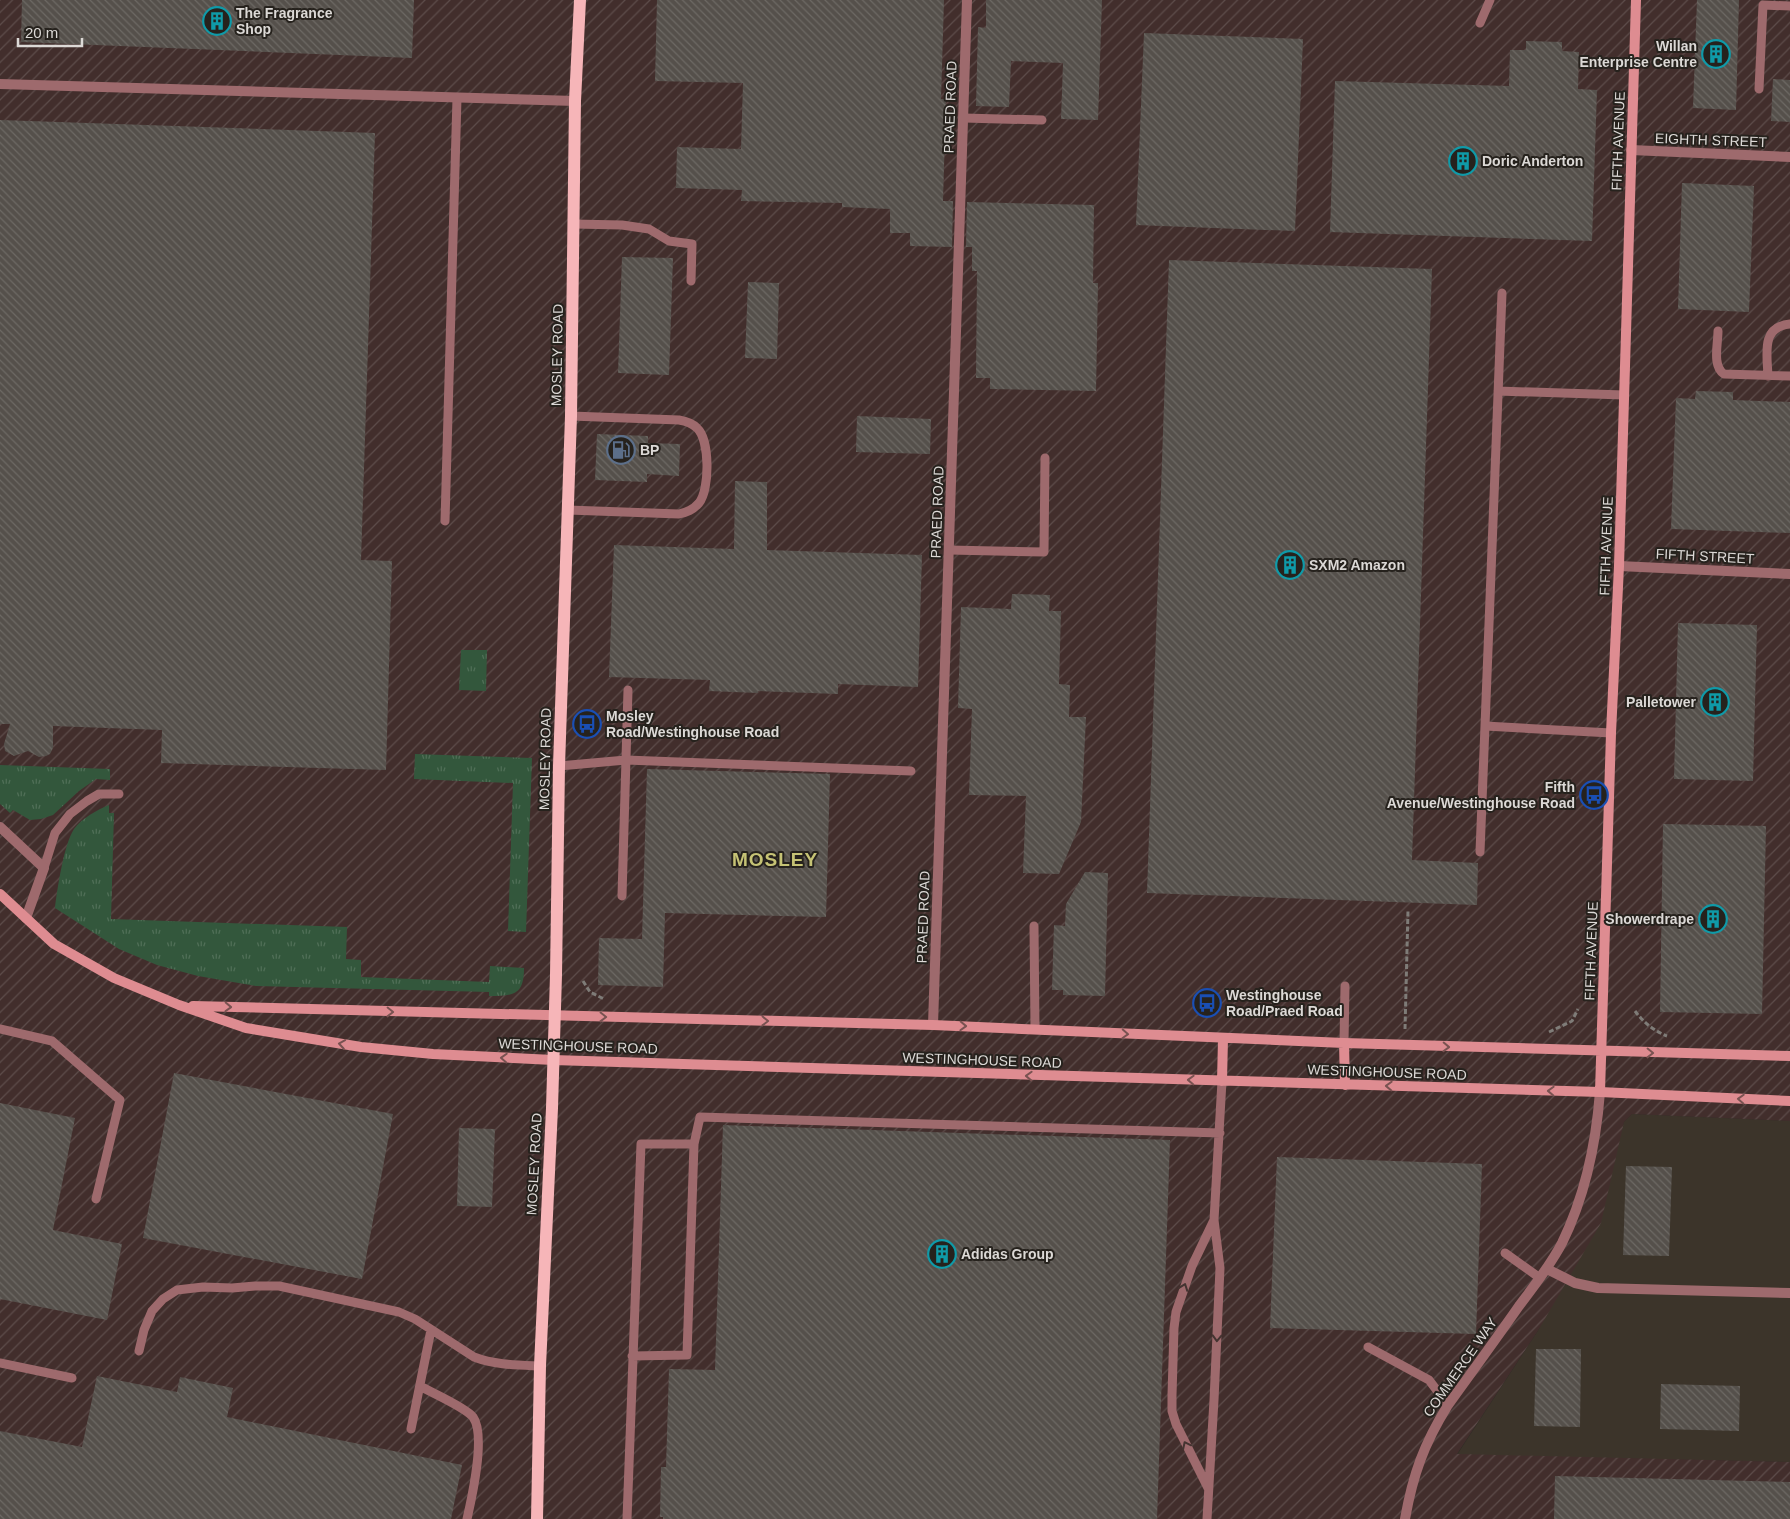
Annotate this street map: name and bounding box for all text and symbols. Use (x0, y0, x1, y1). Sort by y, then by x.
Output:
place label: The Fragrance Shop (236, 5, 333, 37)
building icon: The Fragrance Shop (202, 6, 232, 36)
scale bar (18, 15, 81, 47)
text: 20 m (25, 24, 58, 41)
place label: Willan Enterprise Centre (1580, 38, 1697, 70)
building icon: Willan Enterprise Centre (1701, 39, 1731, 69)
street label: PRAED ROAD (940, 60, 960, 154)
street label: FIFTH AVENUE (1608, 91, 1628, 191)
street label: EIGHTH STREET (1655, 130, 1768, 150)
building icon: Doric Anderton (1448, 146, 1478, 176)
place label: Doric Anderton (1482, 153, 1583, 169)
street label: MOSLEY ROAD (548, 304, 566, 406)
fuel station icon: BP (606, 435, 636, 465)
place label: BP (640, 442, 659, 458)
street label: PRAED ROAD (927, 465, 947, 559)
street label: FIFTH AVENUE (1596, 496, 1616, 596)
street label: FIFTH STREET (1655, 545, 1755, 567)
building icon: SXM2 Amazon (1275, 550, 1305, 580)
place label: SXM2 Amazon (1309, 557, 1405, 573)
building icon: Palletower (1700, 687, 1730, 717)
place label: Palletower (1626, 694, 1697, 710)
street label: MOSLEY ROAD (536, 708, 554, 810)
place label: Mosley Road/Westinghouse Road (606, 708, 779, 740)
bus stop icon: Mosley Road/Westinghouse Road (572, 709, 602, 739)
place label: Fifth Avenue/Westinghouse Road (1387, 779, 1575, 811)
bus stop icon: Fifth Avenue/Westinghouse Road (1579, 780, 1609, 810)
district label: MOSLEY (732, 849, 818, 870)
street label: PRAED ROAD (913, 870, 933, 964)
street label: FIFTH AVENUE (1581, 901, 1601, 1001)
building icon: Showerdrape (1698, 904, 1728, 934)
place label: Showerdrape (1605, 911, 1694, 927)
place label: Westinghouse Road/Praed Road (1226, 987, 1343, 1019)
bus stop icon: Westinghouse Road/Praed Road (1192, 988, 1222, 1018)
one-way arrow (224, 1002, 232, 1013)
one-way arrow (387, 1006, 395, 1017)
one-way arrow (599, 1012, 607, 1023)
one-way arrow (762, 1016, 770, 1026)
one-way arrow (959, 1021, 967, 1032)
one-way arrow (1121, 1028, 1129, 1039)
street label: WESTINGHOUSE ROAD (498, 1035, 658, 1057)
one-way arrow (338, 1039, 346, 1050)
one-way arrow (1442, 1041, 1450, 1052)
one-way arrow (1646, 1048, 1654, 1058)
street label: WESTINGHOUSE ROAD (902, 1049, 1062, 1071)
one-way arrow (500, 1052, 508, 1063)
street label: WESTINGHOUSE ROAD (1307, 1061, 1467, 1083)
one-way arrow (1025, 1070, 1033, 1081)
one-way arrow (1187, 1075, 1195, 1085)
one-way arrow (1384, 1081, 1392, 1091)
one-way arrow (1547, 1086, 1554, 1096)
one-way arrow (1737, 1094, 1745, 1105)
street label: MOSLEY ROAD (523, 1112, 545, 1216)
building icon: Adidas Group (927, 1239, 957, 1269)
place label: Adidas Group (961, 1246, 1054, 1262)
one-way arrow (1178, 1283, 1188, 1292)
street label: COMMERCE WAY (1420, 1314, 1501, 1420)
one-way arrow (1211, 1334, 1222, 1342)
one-way arrow (1182, 1441, 1193, 1450)

